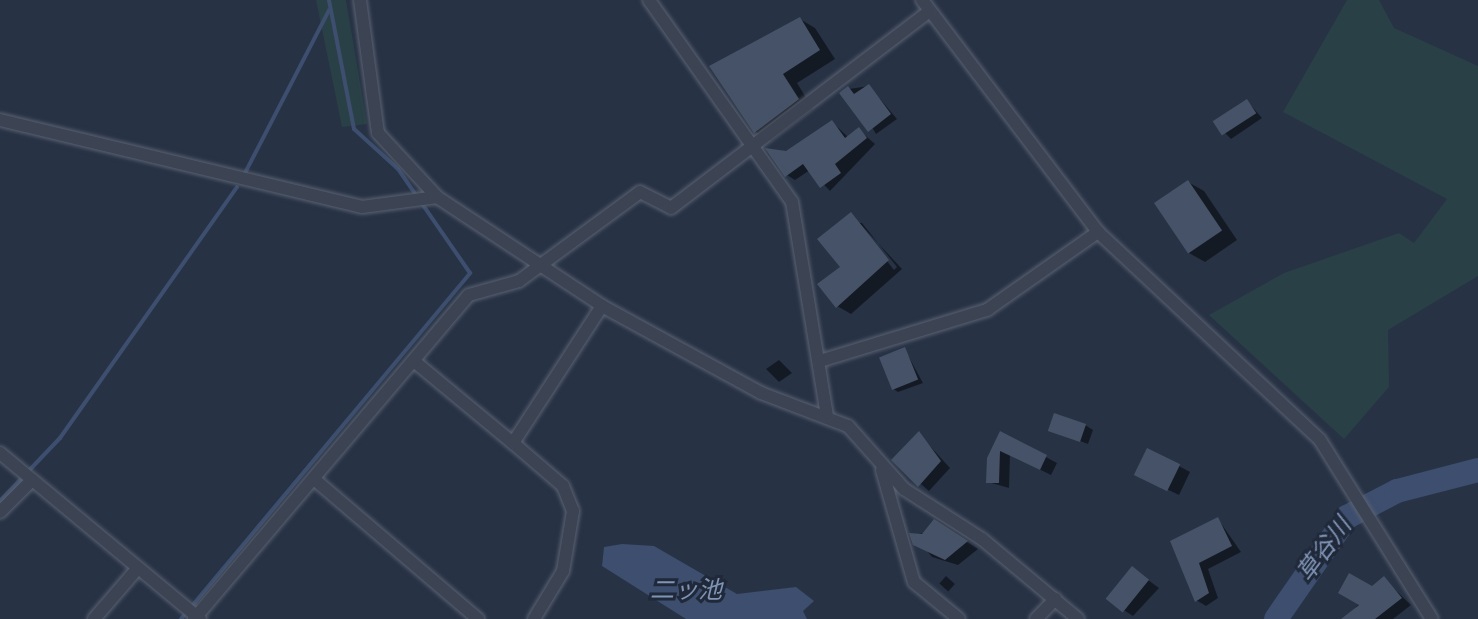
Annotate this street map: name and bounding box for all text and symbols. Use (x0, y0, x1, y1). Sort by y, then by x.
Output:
water label: 草谷川 (1293, 514, 1359, 588)
water label: 二ッ池 (650, 579, 722, 607)

